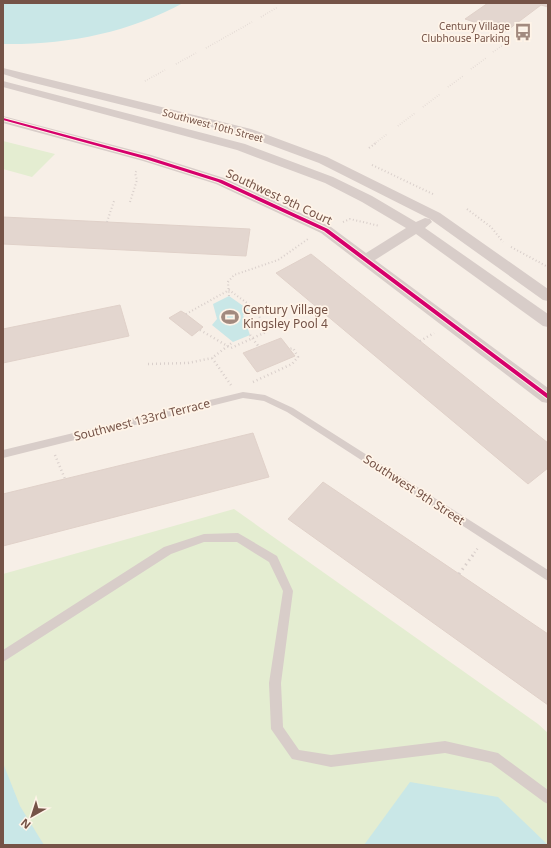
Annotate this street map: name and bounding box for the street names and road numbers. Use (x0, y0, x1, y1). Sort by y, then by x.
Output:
street label: Southwest 10th Street (161, 105, 265, 145)
street label: Southwest 9th Court (223, 164, 336, 229)
street label: Southwest 133rd Terrace (72, 394, 212, 445)
street label: Southwest 9th Street (360, 450, 469, 529)

